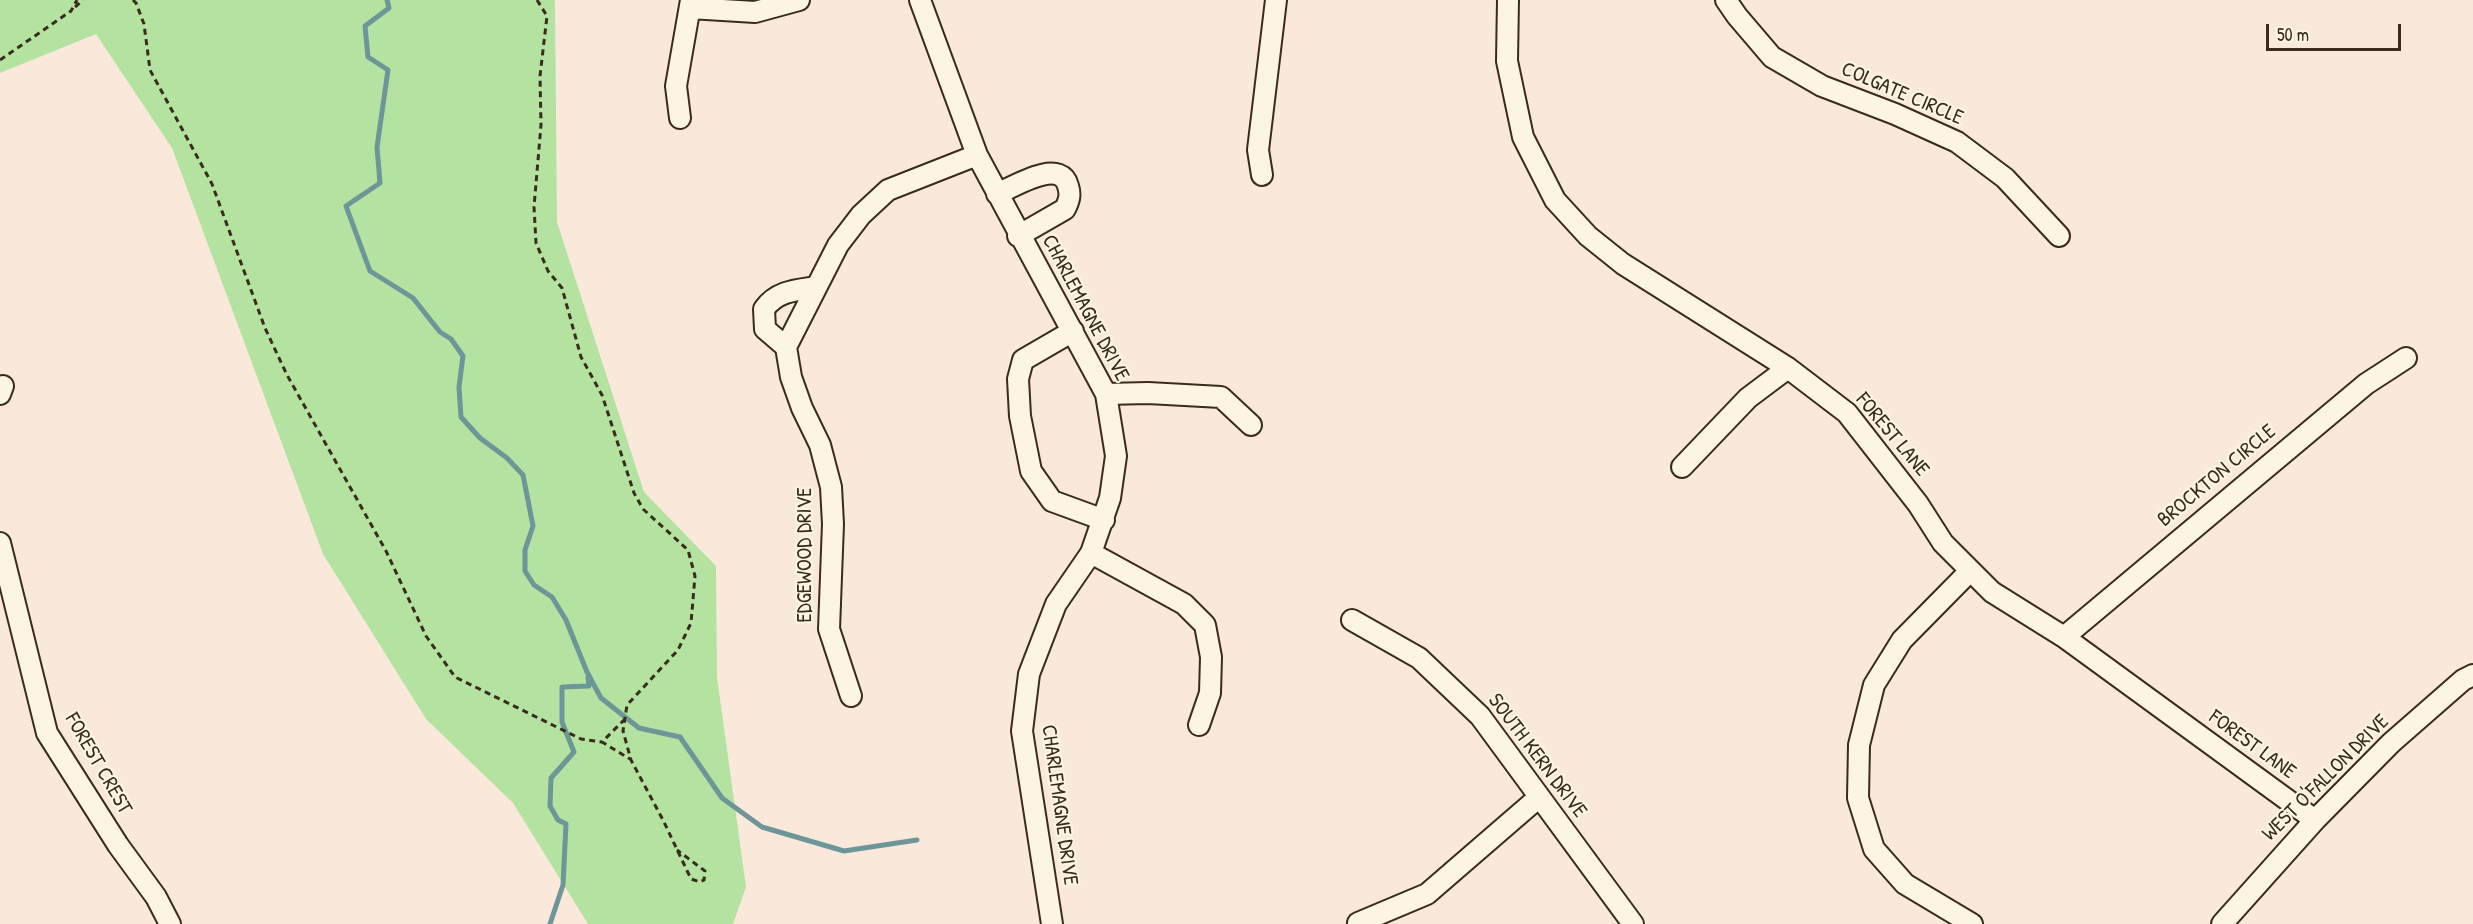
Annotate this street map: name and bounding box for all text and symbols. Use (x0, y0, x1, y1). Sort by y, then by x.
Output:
scale bar (2269, 12, 2404, 50)
text: 50 m (2277, 22, 2309, 47)
street label: COLGATE CIRCLE (1837, 57, 1967, 131)
street label: CHARLEMAGNE DRIVE (1036, 231, 1134, 385)
street label: FOREST LANE (1850, 388, 1934, 482)
street label: BROCKTON CIRCLE (2153, 419, 2281, 533)
street label: EDGEWOOD DRIVE (792, 487, 818, 623)
street label: SOUTH KERN DRIVE (1482, 689, 1592, 823)
street label: FOREST LANE (2204, 705, 2300, 785)
street label: FOREST CREST (59, 709, 137, 819)
street label: WEST O'FALLON DRIVE (2257, 709, 2395, 847)
street label: CHARLEMAGNE DRIVE (1035, 723, 1083, 887)

